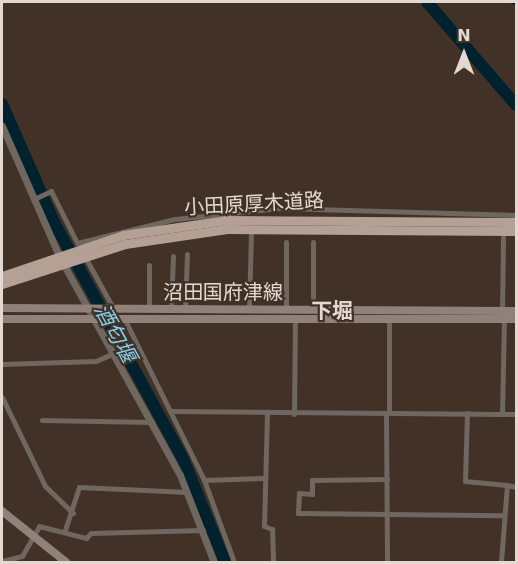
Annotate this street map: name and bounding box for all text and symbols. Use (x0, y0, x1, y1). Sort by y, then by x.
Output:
north arrow (434, 24, 494, 84)
text: N (457, 26, 471, 45)
street label: 小田原厚木道路 (183, 188, 325, 220)
street label: 沼田国府津線 (163, 280, 283, 304)
district label: 下堀 (311, 298, 353, 324)
water label: 酒匂堰 (89, 299, 141, 367)

